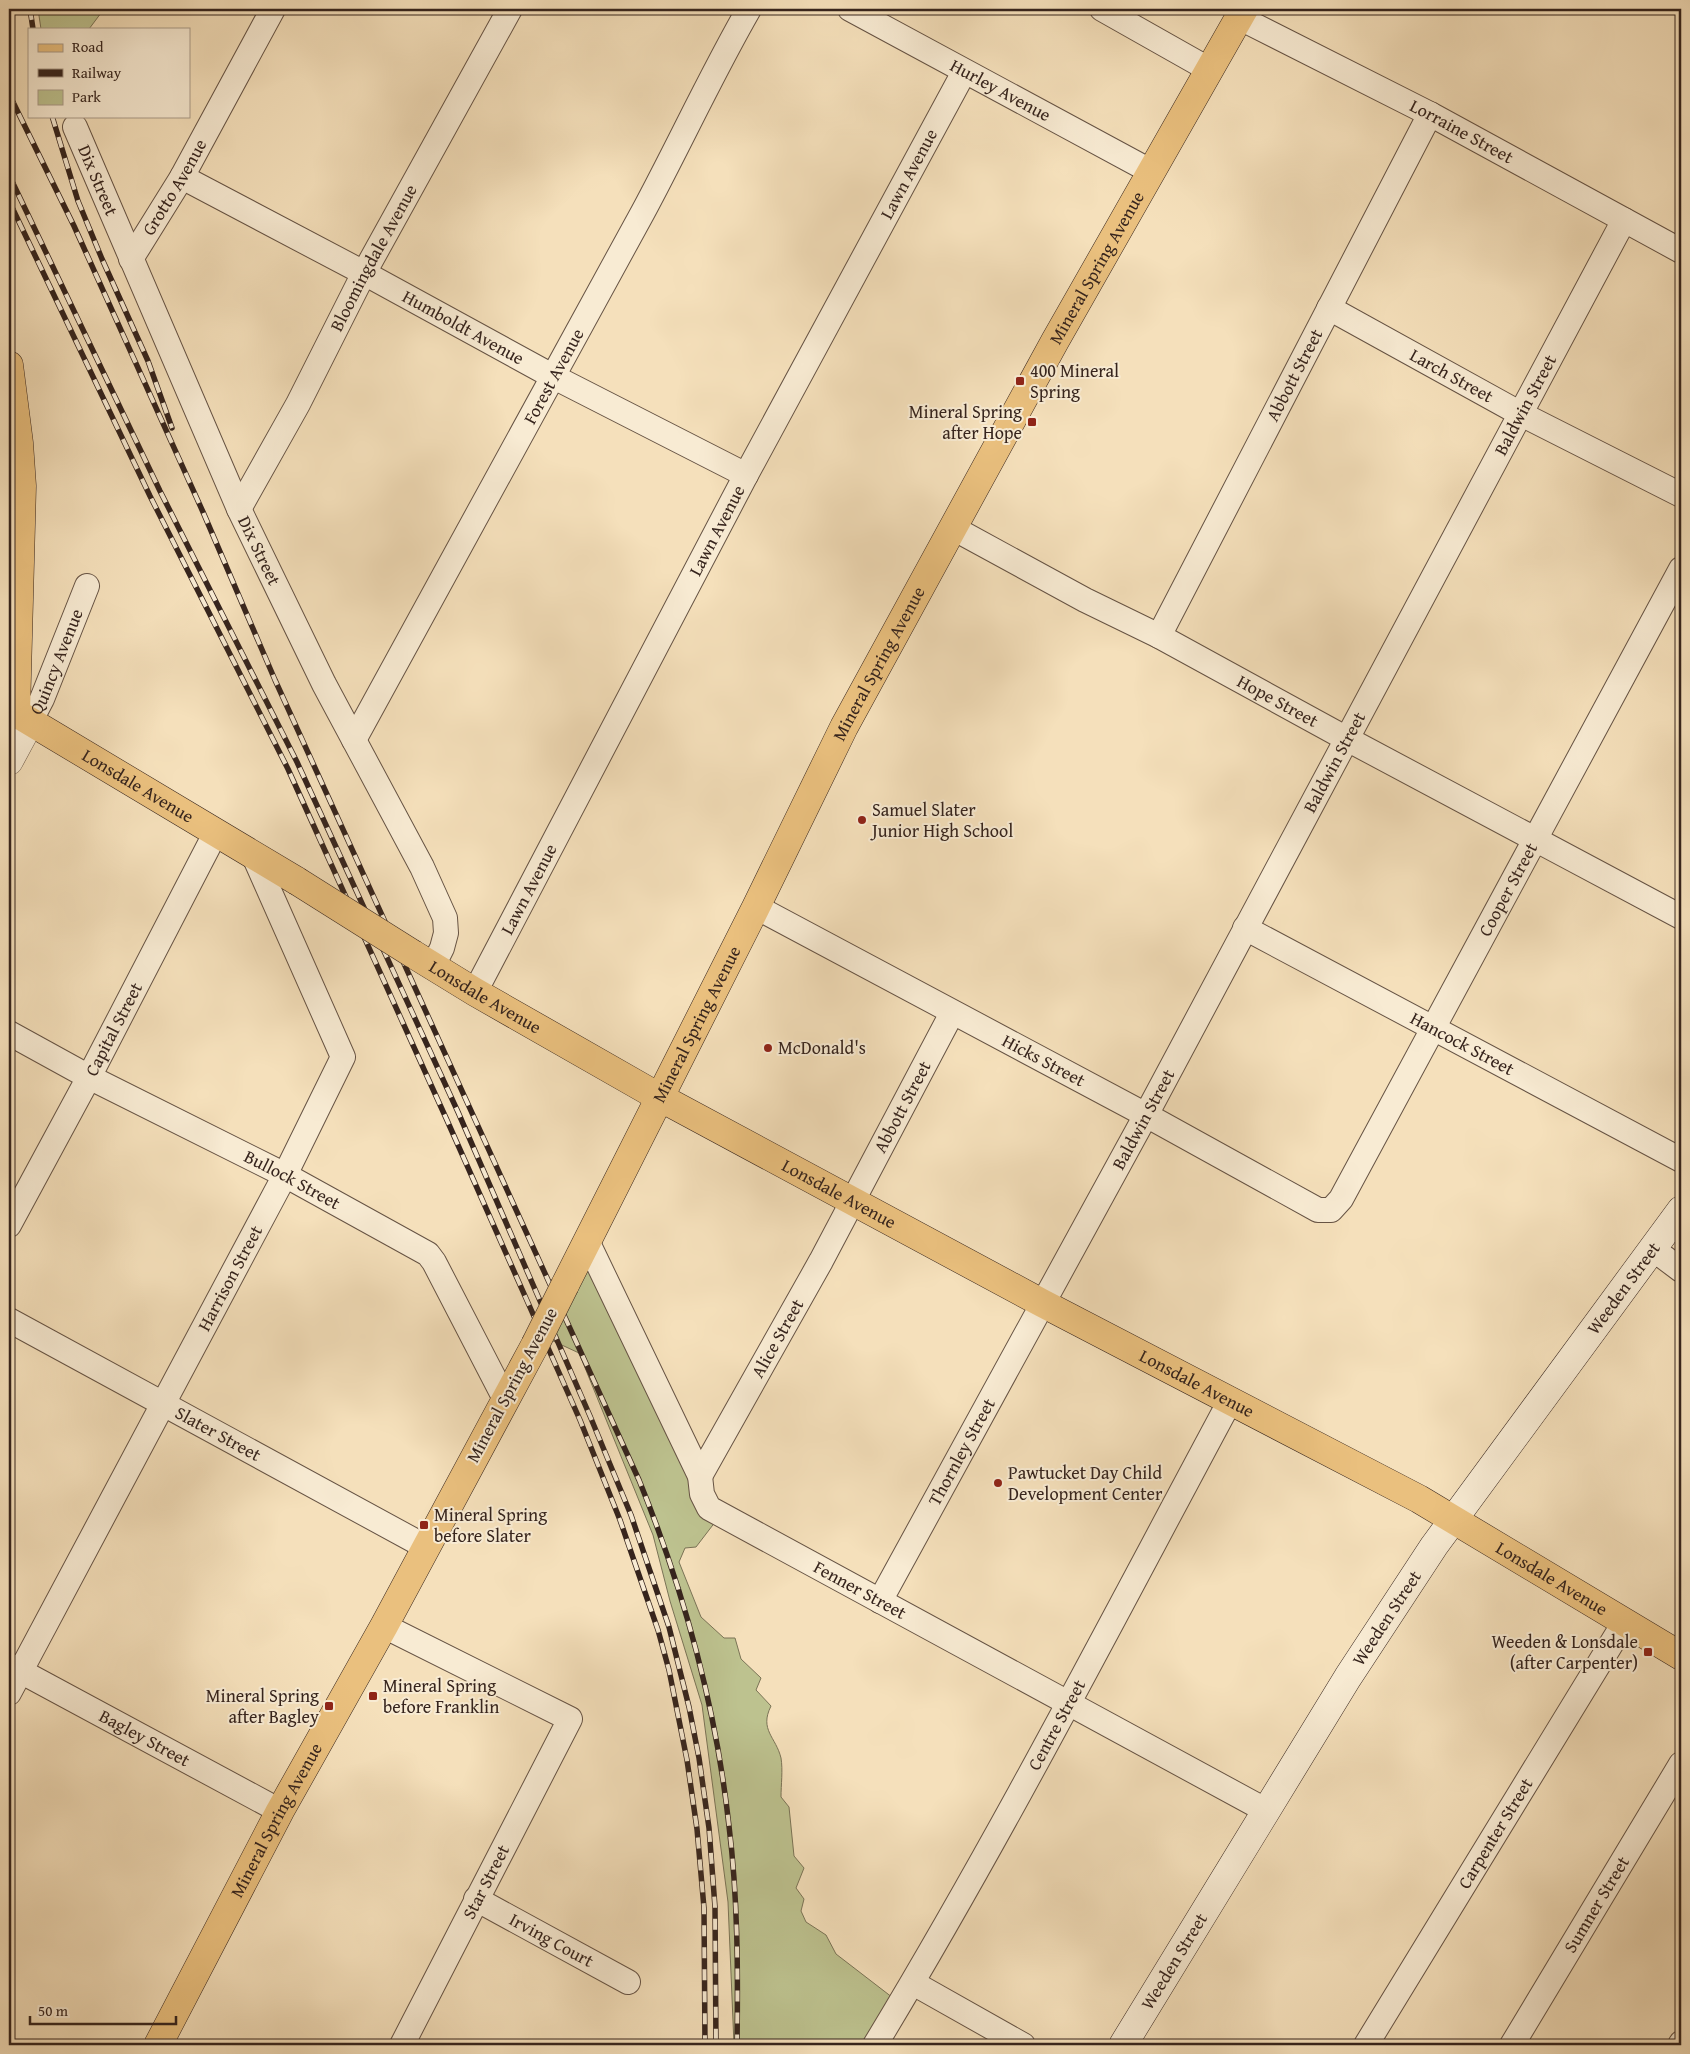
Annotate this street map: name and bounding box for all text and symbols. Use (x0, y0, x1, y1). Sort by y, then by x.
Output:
legend (28, 28, 190, 118)
text: Road (72, 36, 103, 57)
street label: Hurley Avenue (945, 52, 1056, 128)
text: Railway (72, 62, 122, 83)
text: Park (72, 86, 101, 107)
street label: Lorraine Street (1405, 92, 1519, 170)
street label: Lawn Avenue (873, 124, 944, 224)
street label: Grotto Avenue (135, 134, 213, 240)
street label: Dix Street (71, 140, 126, 220)
street label: Bloomingdale Avenue (323, 179, 424, 336)
street label: Mineral Spring Avenue (1042, 186, 1151, 349)
street label: Humboldt Avenue (398, 283, 529, 371)
street label: Forest Avenue (516, 323, 590, 429)
street label: Abbott Street (1259, 323, 1330, 426)
street label: Larch Street (1405, 341, 1499, 410)
street label: Baldwin Street (1487, 349, 1563, 460)
place label: 400 Mineral Spring (1030, 357, 1119, 405)
marker: 400 Mineral Spring (1014, 375, 1026, 387)
place label: Mineral Spring after Hope (909, 398, 1022, 446)
marker: Mineral Spring after Hope (1026, 416, 1038, 428)
street label: Lawn Avenue (681, 480, 751, 581)
street label: Dix Street (231, 511, 288, 590)
street label: Mineral Spring Avenue (825, 581, 931, 745)
street label: Quincy Avenue (22, 605, 90, 719)
street label: Hope Street (1232, 667, 1324, 734)
street label: Baldwin Street (1296, 706, 1372, 817)
street label: Lonsdale Avenue (77, 741, 199, 829)
place label: Samuel Slater Junior High School (870, 796, 1013, 844)
marker: Samuel Slater Junior High School (856, 814, 868, 826)
street label: Cooper Street (1471, 837, 1544, 941)
street label: Lawn Avenue (493, 839, 563, 939)
street label: Mineral Spring Avenue (645, 941, 747, 1107)
street label: Lonsdale Avenue (424, 953, 547, 1040)
street label: Capital Street (78, 977, 149, 1081)
street label: Hancock Street (1406, 1004, 1520, 1082)
street label: Hicks Street (998, 1027, 1091, 1093)
place label: McDonald's (778, 1034, 866, 1061)
marker: McDonald's (762, 1042, 774, 1054)
street label: Abbott Street (866, 1055, 938, 1158)
street label: Baldwin Street (1105, 1063, 1182, 1174)
street label: Bullock Street (240, 1143, 346, 1216)
street label: Lonsdale Avenue (777, 1152, 901, 1235)
street label: Harrison Street (190, 1220, 269, 1336)
street label: Weeden Street (1580, 1235, 1667, 1340)
street label: Alice Street (744, 1293, 810, 1383)
street label: Mineral Spring Avenue (459, 1302, 564, 1467)
street label: Lonsdale Avenue (1135, 1342, 1259, 1424)
street label: Thornley Street (921, 1392, 1002, 1510)
street label: Slater Street (170, 1399, 267, 1468)
place label: Pawtucket Day Child Development Center (1008, 1459, 1163, 1507)
marker: Pawtucket Day Child Development Center (992, 1477, 1004, 1489)
place label: Mineral Spring before Slater (434, 1501, 547, 1549)
marker: Mineral Spring before Slater (418, 1519, 430, 1531)
street label: Lonsdale Avenue (1491, 1534, 1613, 1622)
street label: Fenner Street (809, 1553, 912, 1626)
street label: Weeden Street (1345, 1564, 1428, 1671)
place label: Weeden & Lonsdale (after Carpenter) (1491, 1628, 1638, 1676)
marker: Weeden & Lonsdale (after Carpenter) (1642, 1646, 1654, 1658)
place label: Mineral Spring before Franklin (383, 1672, 499, 1720)
street label: Centre Street (1021, 1674, 1092, 1775)
place label: Mineral Spring after Bagley (206, 1682, 319, 1730)
marker: Mineral Spring before Franklin (367, 1690, 379, 1702)
marker: Mineral Spring after Bagley (323, 1700, 335, 1712)
street label: Bagley Street (95, 1702, 196, 1773)
street label: Mineral Spring Avenue (223, 1738, 329, 1902)
street label: Carpenter Street (1451, 1772, 1540, 1894)
street label: Star Street (455, 1839, 516, 1924)
street label: Sumner Street (1556, 1850, 1636, 1958)
street label: Irving Court (505, 1906, 599, 1974)
street label: Weeden Street (1134, 1907, 1214, 2015)
scale bar (30, 1994, 176, 2026)
text: 50 m (38, 2000, 69, 2021)

